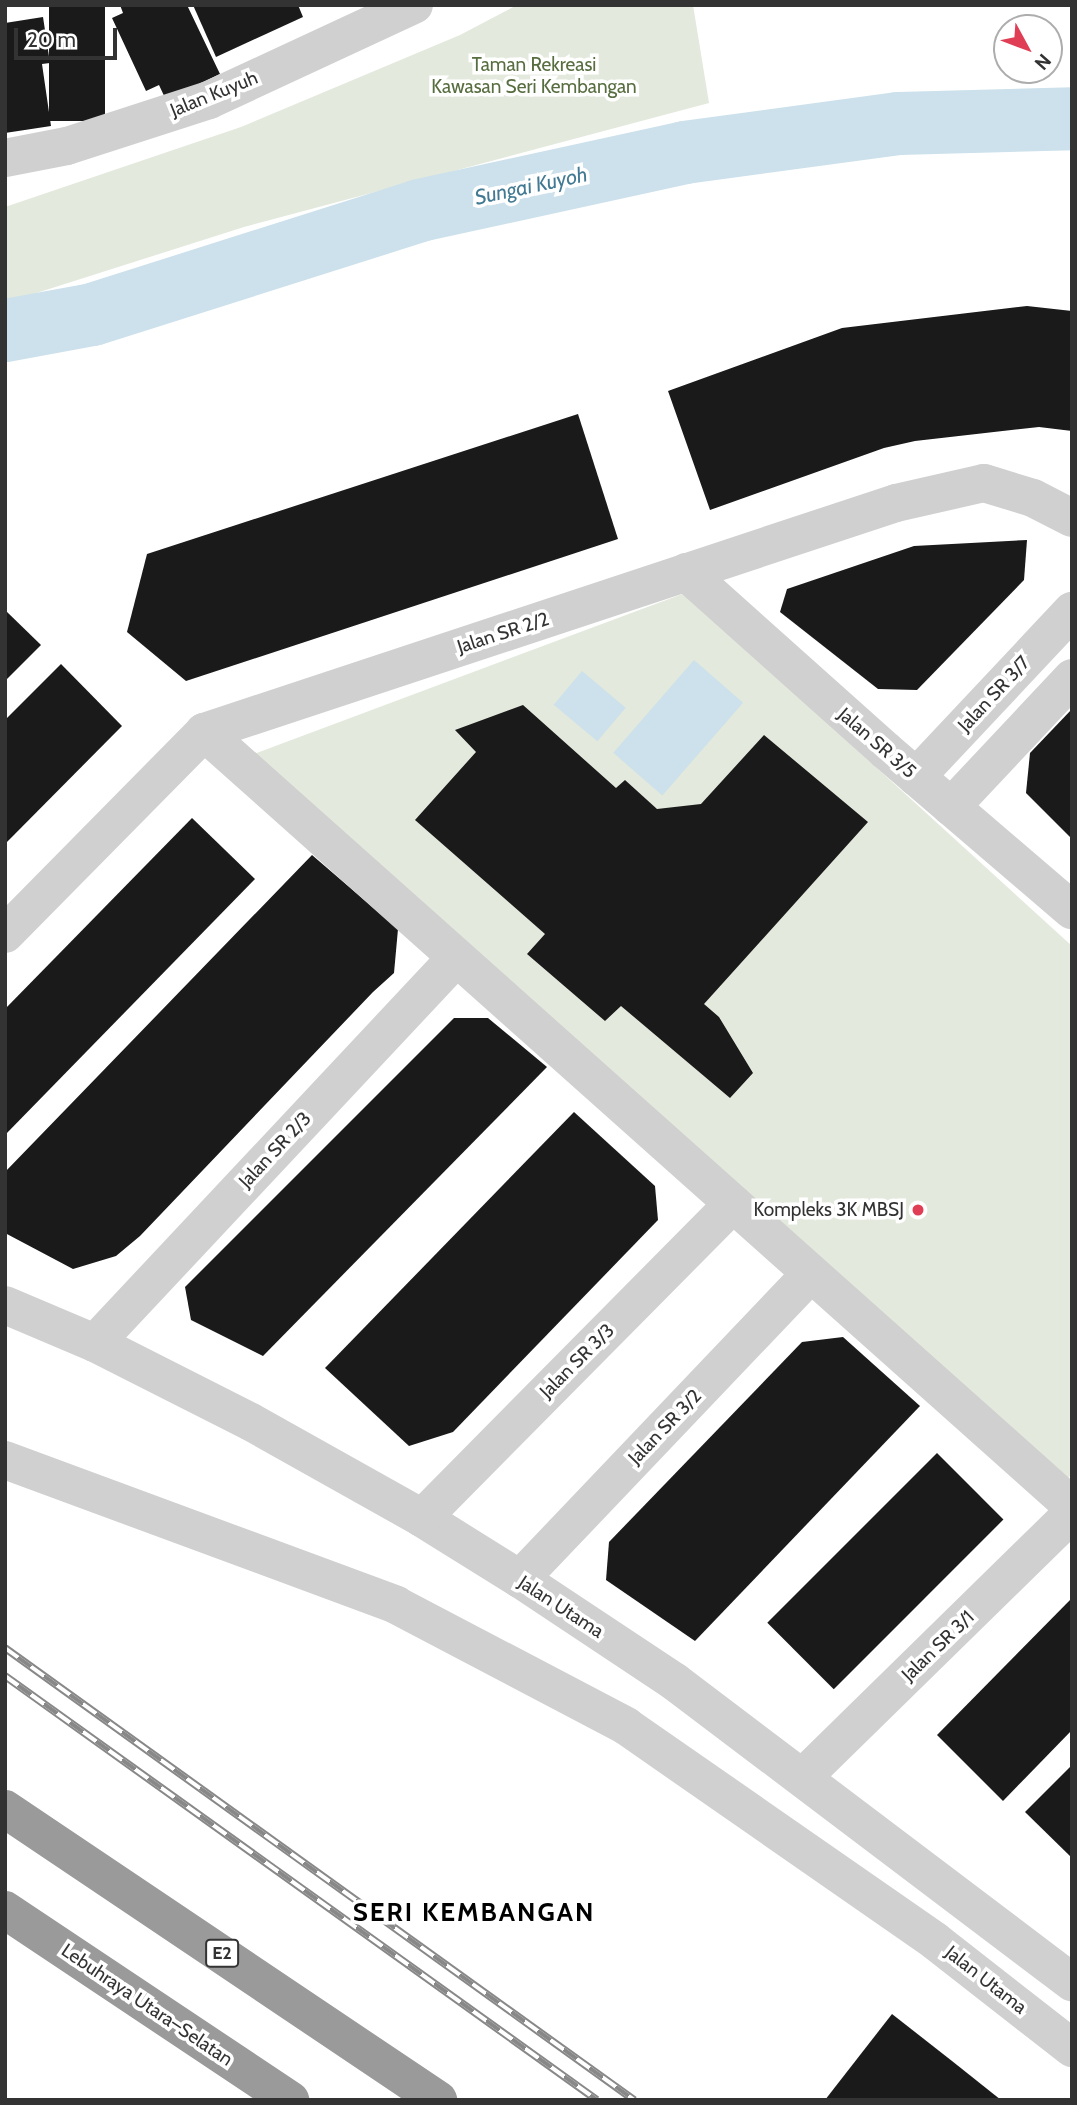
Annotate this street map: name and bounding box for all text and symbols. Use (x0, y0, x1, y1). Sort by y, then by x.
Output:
scale bar (18, 14, 121, 58)
north arrow (993, 14, 1063, 84)
text: 20 m (27, 27, 76, 52)
text: N (1030, 49, 1056, 74)
park label: Taman Rekreasi Kawasan Seri Kembangan (431, 54, 637, 98)
street label: Jalan Kuyuh (167, 66, 261, 122)
water label: Sungai Kuyoh (472, 162, 590, 210)
street label: Jalan SR 2/2 (454, 607, 552, 659)
street label: Jalan SR 3/7 (953, 651, 1035, 737)
street label: Jalan SR 3/5 (833, 703, 921, 783)
street label: Jalan SR 2/3 (234, 1107, 316, 1193)
place label: Kompleks 3K MBSJ (754, 1199, 904, 1221)
marker: Kompleks 3K MBSJ (910, 1202, 926, 1218)
street label: Jalan SR 3/3 (535, 1319, 619, 1403)
street label: Jalan SR 3/2 (624, 1385, 706, 1469)
street label: Jalan Utama (514, 1571, 608, 1643)
street label: Jalan SR 3/1 (897, 1606, 979, 1686)
district label: SERI KEMBANGAN (354, 1897, 594, 1929)
road number: E2 (204, 1938, 240, 1968)
street label: Lebuhraya Utara–Selatan (57, 1939, 237, 2071)
street label: Jalan Utama (941, 1941, 1031, 2019)

